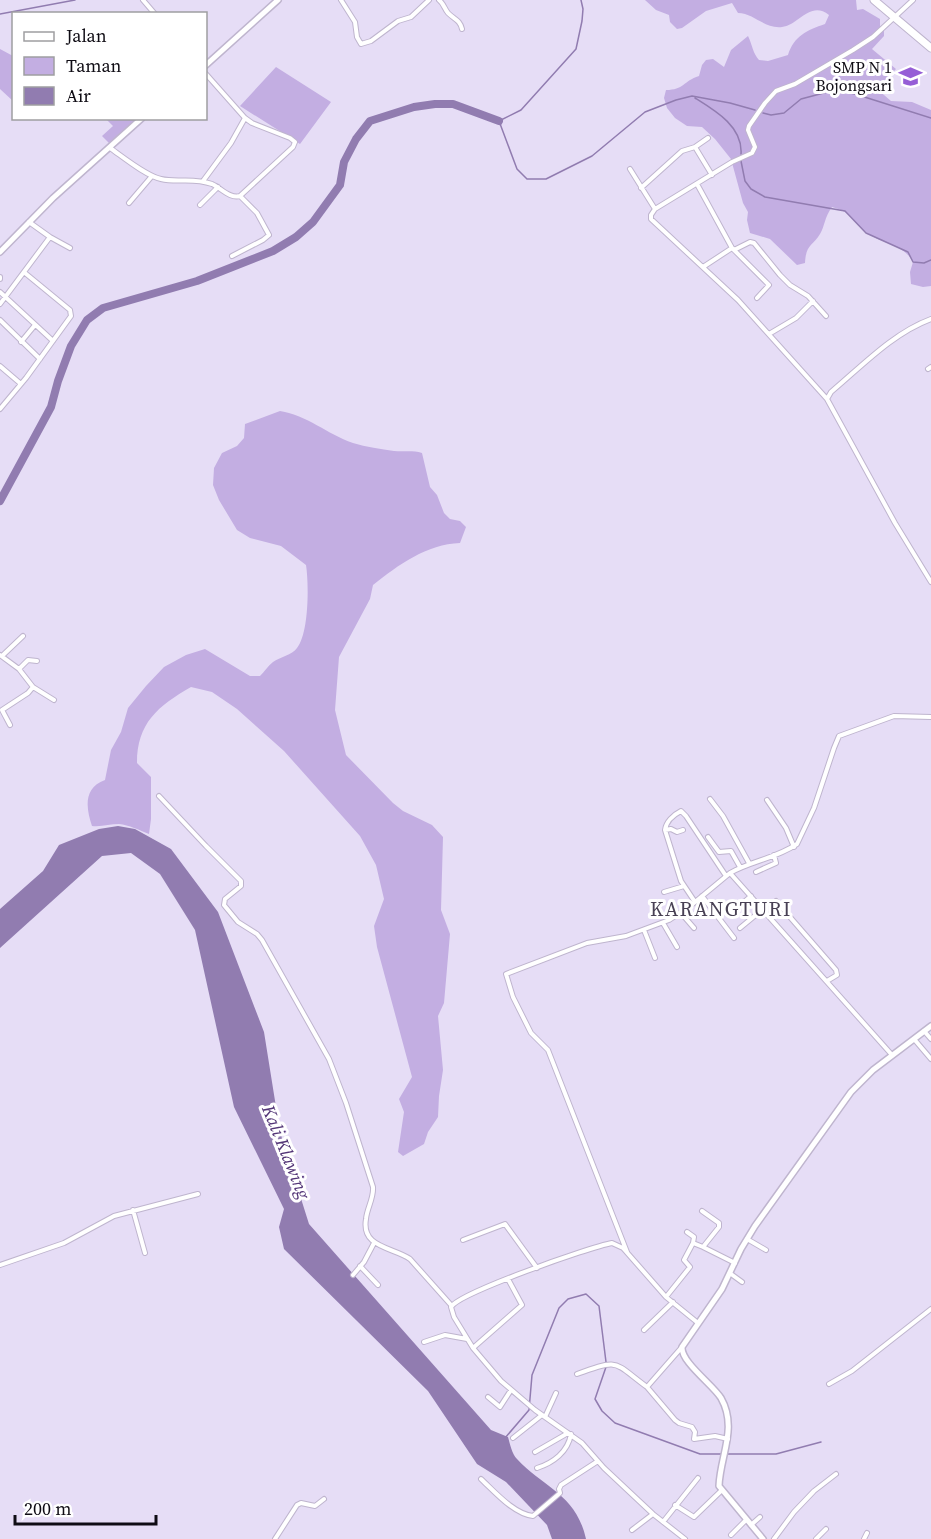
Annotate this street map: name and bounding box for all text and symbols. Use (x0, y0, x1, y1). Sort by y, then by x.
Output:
legend (12, 12, 207, 120)
text: Jalan (65, 23, 107, 48)
text: Taman (66, 53, 121, 78)
place label: SMP N 1 Bojongsari (815, 56, 892, 96)
school or university icon: SMP N 1 Bojongsari (897, 63, 923, 89)
text: Air (66, 83, 91, 108)
district label: KARANGTURI (650, 895, 792, 923)
water label: Kali Klawing (256, 1100, 317, 1204)
scale bar (15, 1488, 156, 1526)
text: 200 m (24, 1496, 71, 1521)

